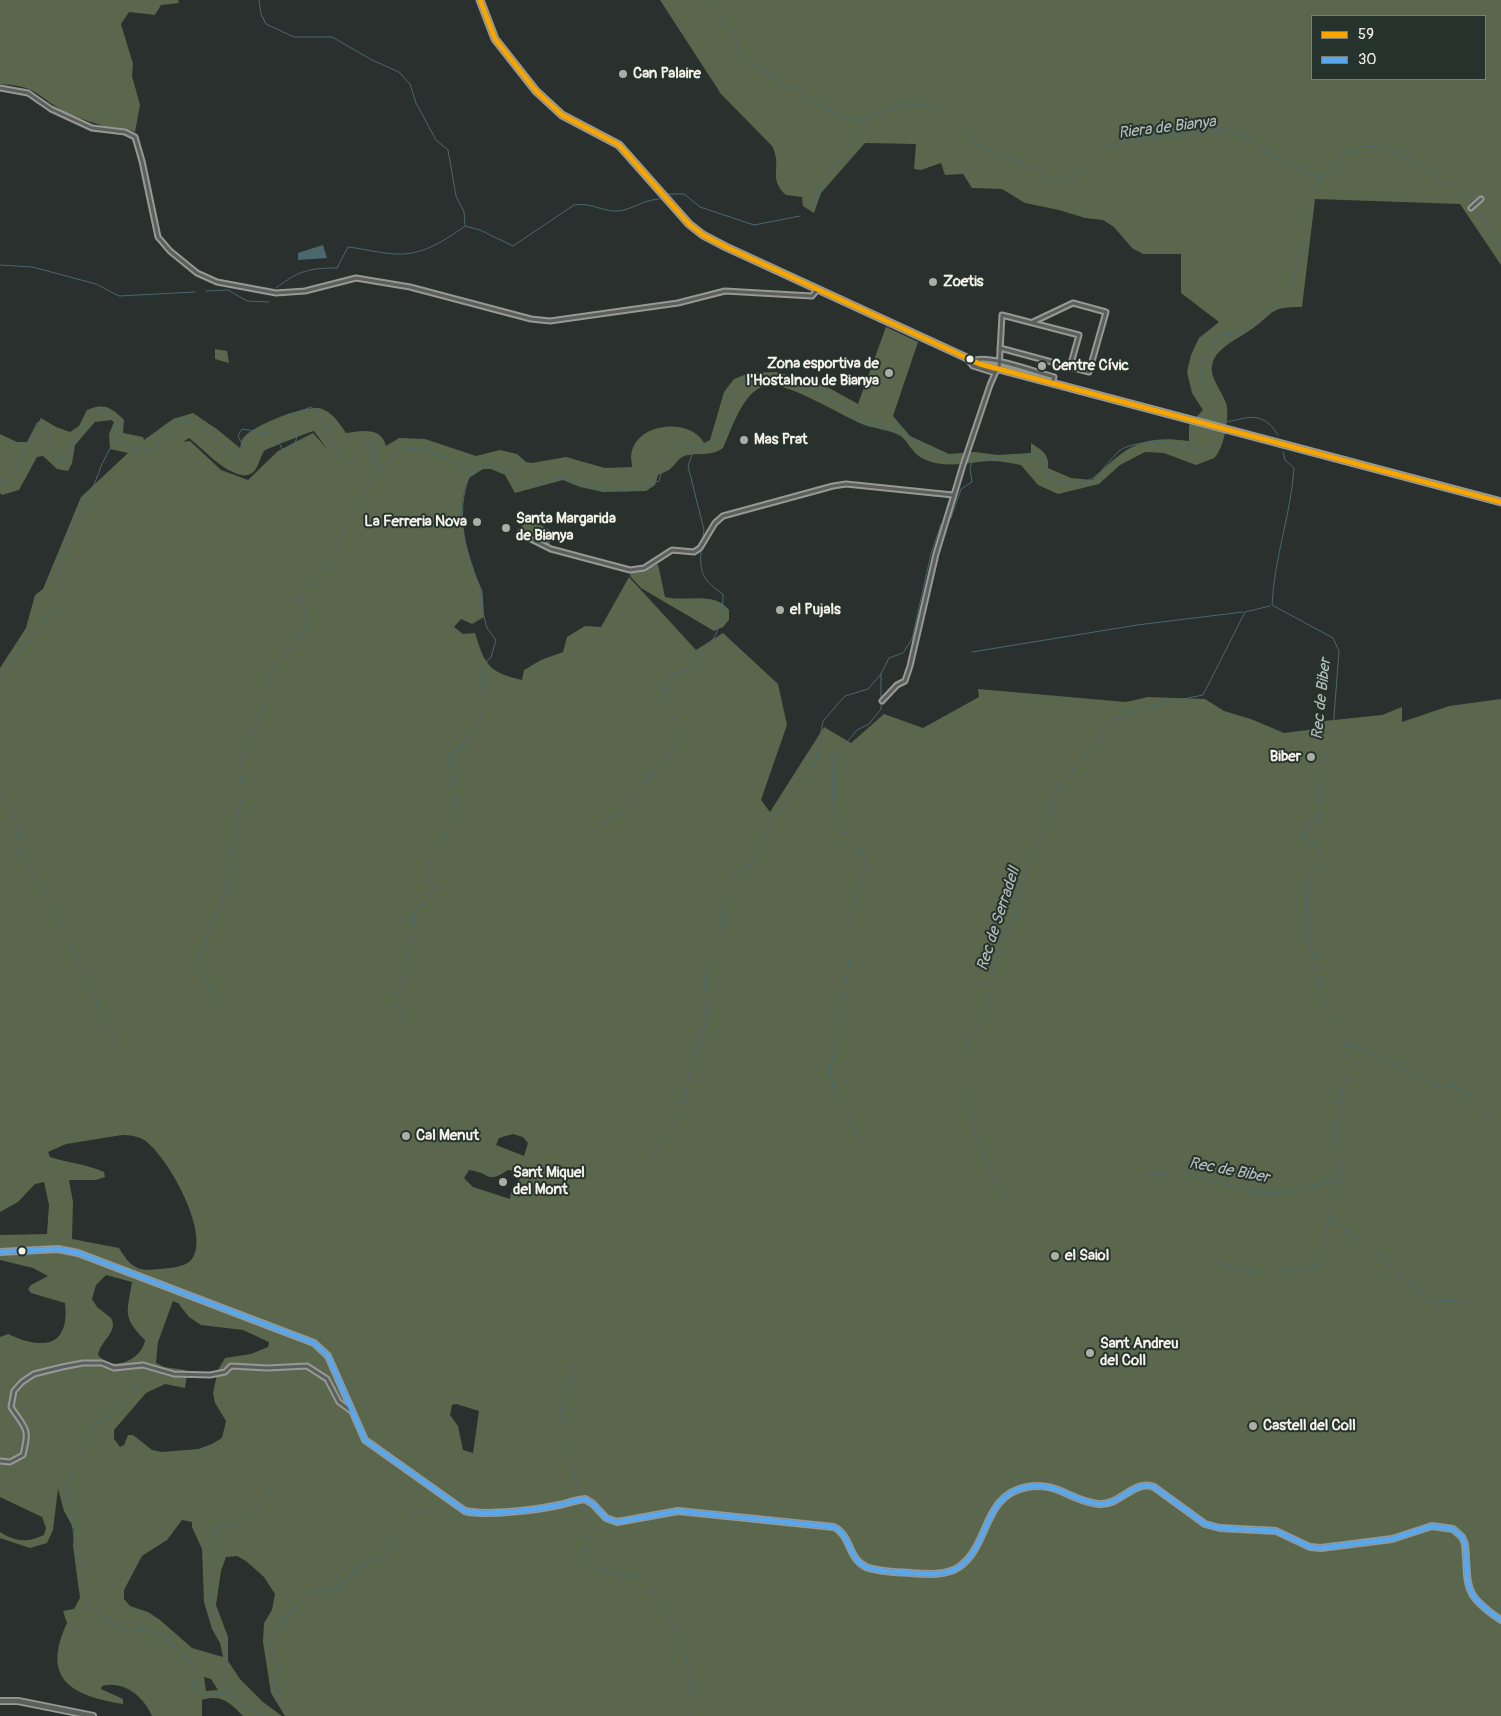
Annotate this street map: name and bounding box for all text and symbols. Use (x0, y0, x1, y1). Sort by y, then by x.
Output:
legend (1311, 15, 1486, 80)
text: 59 (1358, 25, 1374, 44)
text: 30 (1358, 50, 1377, 69)
place label: Can Palaire (633, 65, 701, 83)
marker: Can Palaire (617, 68, 629, 80)
water label: Riera de Bianya (1117, 113, 1217, 143)
place label: Zoetis (943, 273, 983, 291)
marker: Zoetis (927, 276, 939, 288)
unlabelled marker (965, 354, 975, 364)
place label: Zona esportiva de l'Hostalnou de Bianya (747, 355, 879, 390)
place label: Centre Cívic (1052, 357, 1129, 375)
marker: Centre Cívic (1036, 360, 1048, 372)
marker: Zona esportiva de l'Hostalnou de Bianya (883, 367, 895, 379)
place label: Mas Prat (754, 431, 808, 449)
marker: Mas Prat (738, 434, 750, 446)
place label: Santa Margarida de Bianya (516, 510, 616, 545)
place label: La Ferreria Nova (364, 513, 467, 531)
marker: La Ferreria Nova (471, 516, 483, 528)
marker: Santa Margarida de Bianya (500, 522, 512, 534)
place label: el Pujals (790, 601, 841, 619)
marker: el Pujals (774, 604, 786, 616)
water label: Rec de Biber (1308, 657, 1336, 741)
place label: Biber (1270, 748, 1301, 766)
marker: Biber (1305, 751, 1317, 763)
water label: Rec de Serradell (973, 865, 1025, 973)
place label: Cal Menut (416, 1127, 479, 1145)
marker: Cal Menut (400, 1130, 412, 1142)
water label: Rec de Biber (1187, 1154, 1271, 1188)
place label: Sant Miquel del Mont (513, 1164, 585, 1199)
marker: Sant Miquel del Mont (497, 1176, 509, 1188)
unlabelled marker (17, 1246, 27, 1256)
place label: el Saiol (1065, 1247, 1109, 1265)
marker: el Saiol (1049, 1250, 1061, 1262)
place label: Sant Andreu del Coll (1100, 1335, 1178, 1370)
marker: Sant Andreu del Coll (1084, 1347, 1096, 1359)
place label: Castell del Coll (1263, 1417, 1356, 1435)
marker: Castell del Coll (1247, 1420, 1259, 1432)

